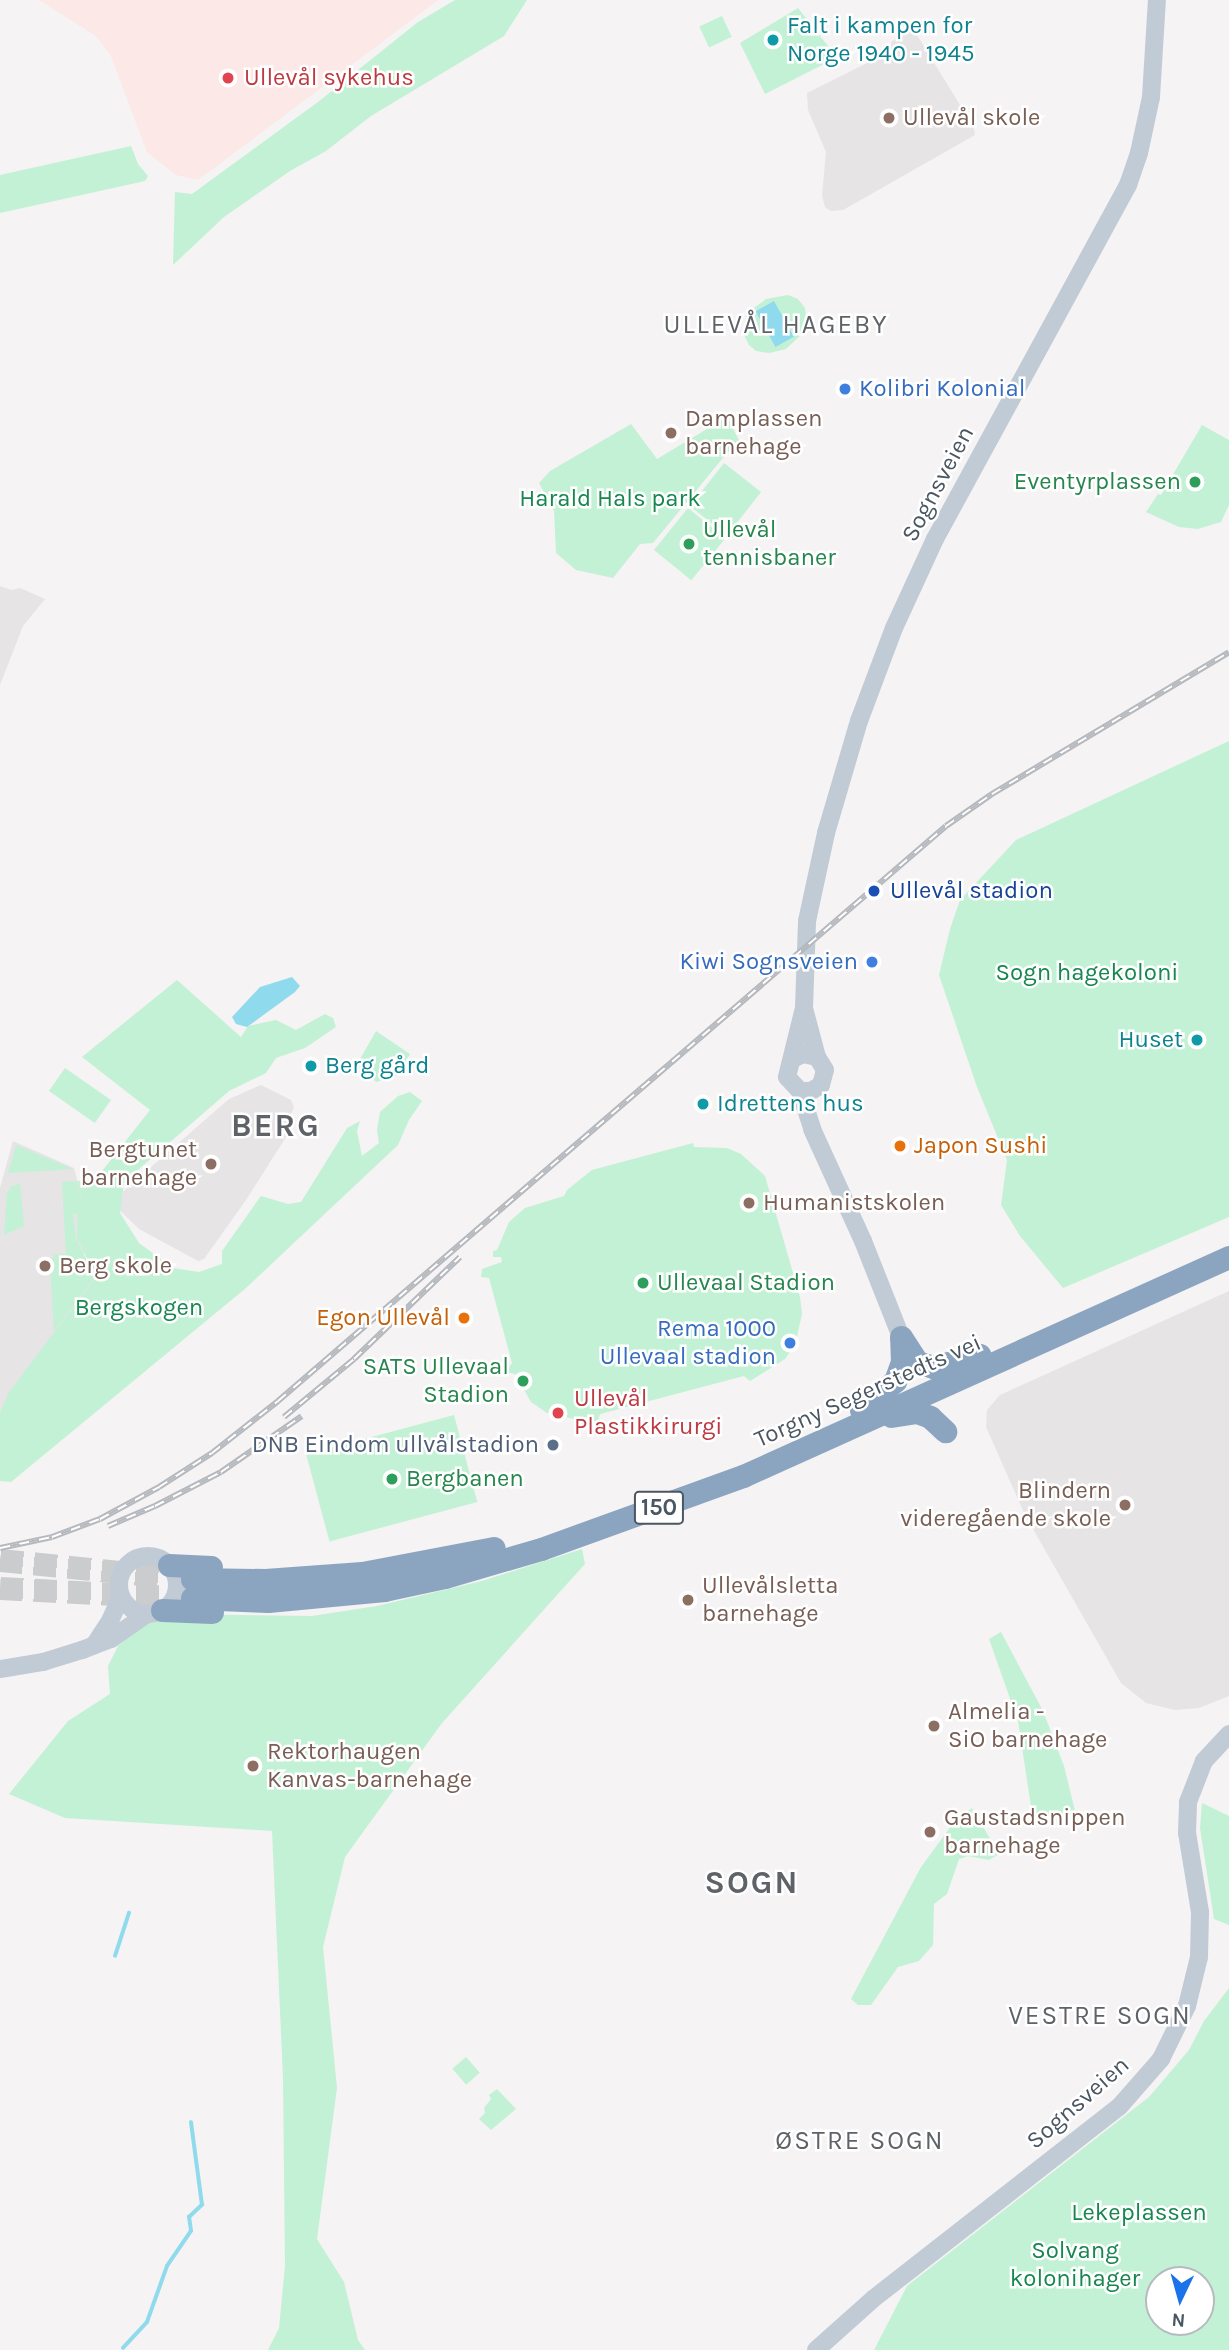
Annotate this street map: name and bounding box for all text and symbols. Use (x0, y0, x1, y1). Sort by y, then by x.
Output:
place label: Falt i kampen for Norge 1940 - 1945 (787, 12, 974, 68)
marker: Falt i kampen for Norge 1940 - 1945 (765, 32, 781, 48)
place label: Ullevål sykehus (244, 64, 414, 92)
marker: Ullevål sykehus (218, 68, 238, 88)
place label: Ullevål skole (903, 104, 1040, 132)
marker: Ullevål skole (881, 110, 897, 126)
district label: ULLEVÅL HAGEBY (665, 309, 887, 341)
place label: Kolibri Kolonial (859, 375, 1025, 403)
marker: Kolibri Kolonial (837, 381, 853, 397)
place label: Damplassen barnehage (685, 405, 822, 461)
street label: Sognsveien (896, 421, 980, 547)
marker: Damplassen barnehage (663, 425, 679, 441)
place label: Eventyrplassen (1014, 468, 1181, 496)
marker: Eventyrplassen (1187, 474, 1203, 490)
park label: Harald Hals park (519, 485, 701, 513)
place label: Ullevål tennisbaner (703, 516, 836, 572)
marker: Ullevål tennisbaner (681, 536, 697, 552)
place label: Ullevål stadion (890, 877, 1053, 905)
marker: Ullevål stadion (864, 881, 884, 901)
place label: Kiwi Sognsveien (679, 948, 858, 976)
marker: Kiwi Sognsveien (864, 954, 880, 970)
park label: Sogn hagekoloni (995, 959, 1179, 987)
place label: Huset (1118, 1026, 1183, 1054)
marker: Huset (1189, 1032, 1205, 1048)
place label: Berg gård (325, 1052, 429, 1080)
marker: Berg gård (303, 1058, 319, 1074)
place label: Idrettens hus (717, 1090, 864, 1118)
marker: Idrettens hus (695, 1096, 711, 1112)
district label: BERG (232, 1107, 320, 1145)
place label: Japon Sushi (914, 1132, 1048, 1160)
place label: Bergtunet barnehage (81, 1136, 197, 1192)
marker: Japon Sushi (892, 1138, 908, 1154)
marker: Bergtunet barnehage (203, 1156, 219, 1172)
place label: Humanistskolen (763, 1189, 945, 1217)
marker: Humanistskolen (741, 1195, 757, 1211)
place label: Berg skole (59, 1252, 172, 1280)
marker: Berg skole (37, 1258, 53, 1274)
place label: Ullevaal Stadion (657, 1269, 835, 1297)
marker: Ullevaal Stadion (635, 1275, 651, 1291)
park label: Bergskogen (75, 1294, 203, 1322)
place label: Egon Ullevål (316, 1304, 450, 1332)
marker: Egon Ullevål (456, 1310, 472, 1326)
place label: Rema 1000 Ullevaal stadion (600, 1315, 776, 1371)
street label: Torgny Segerstedts vei (750, 1328, 986, 1454)
marker: Rema 1000 Ullevaal stadion (782, 1335, 798, 1351)
place label: SATS Ullevaal Stadion (363, 1353, 509, 1409)
marker: SATS Ullevaal Stadion (515, 1373, 531, 1389)
place label: Ullevål Plastikkirurgi (574, 1385, 722, 1441)
marker: Ullevål Plastikkirurgi (548, 1403, 568, 1423)
place label: DNB Eindom ullvålstadion (252, 1431, 539, 1459)
marker: DNB Eindom ullvålstadion (545, 1437, 561, 1453)
place label: Bergbanen (406, 1465, 524, 1493)
marker: Bergbanen (384, 1471, 400, 1487)
place label: Blindern videregående skole (900, 1477, 1111, 1533)
road number: 150 (633, 1488, 685, 1527)
marker: Blindern videregående skole (1117, 1497, 1133, 1513)
place label: Ullevålsletta barnehage (702, 1572, 838, 1628)
marker: Ullevålsletta barnehage (680, 1592, 696, 1608)
place label: Almelia - SiO barnehage (948, 1698, 1107, 1754)
marker: Almelia - SiO barnehage (926, 1718, 942, 1734)
place label: Rektorhaugen Kanvas-barnehage (267, 1738, 472, 1794)
marker: Rektorhaugen Kanvas-barnehage (245, 1758, 261, 1774)
place label: Gaustadsnippen barnehage (944, 1804, 1125, 1860)
marker: Gaustadsnippen barnehage (922, 1824, 938, 1840)
district label: SOGN (705, 1864, 799, 1902)
district label: VESTRE SOGN (1010, 2000, 1190, 2032)
street label: Sognsveien (1021, 2051, 1135, 2155)
district label: ØSTRE SOGN (777, 2125, 943, 2157)
park label: Lekeplassen (1071, 2199, 1207, 2227)
park label: Solvang kolonihager (1010, 2237, 1140, 2293)
north arrow (1145, 2266, 1215, 2336)
text: N (1171, 2308, 1186, 2331)

